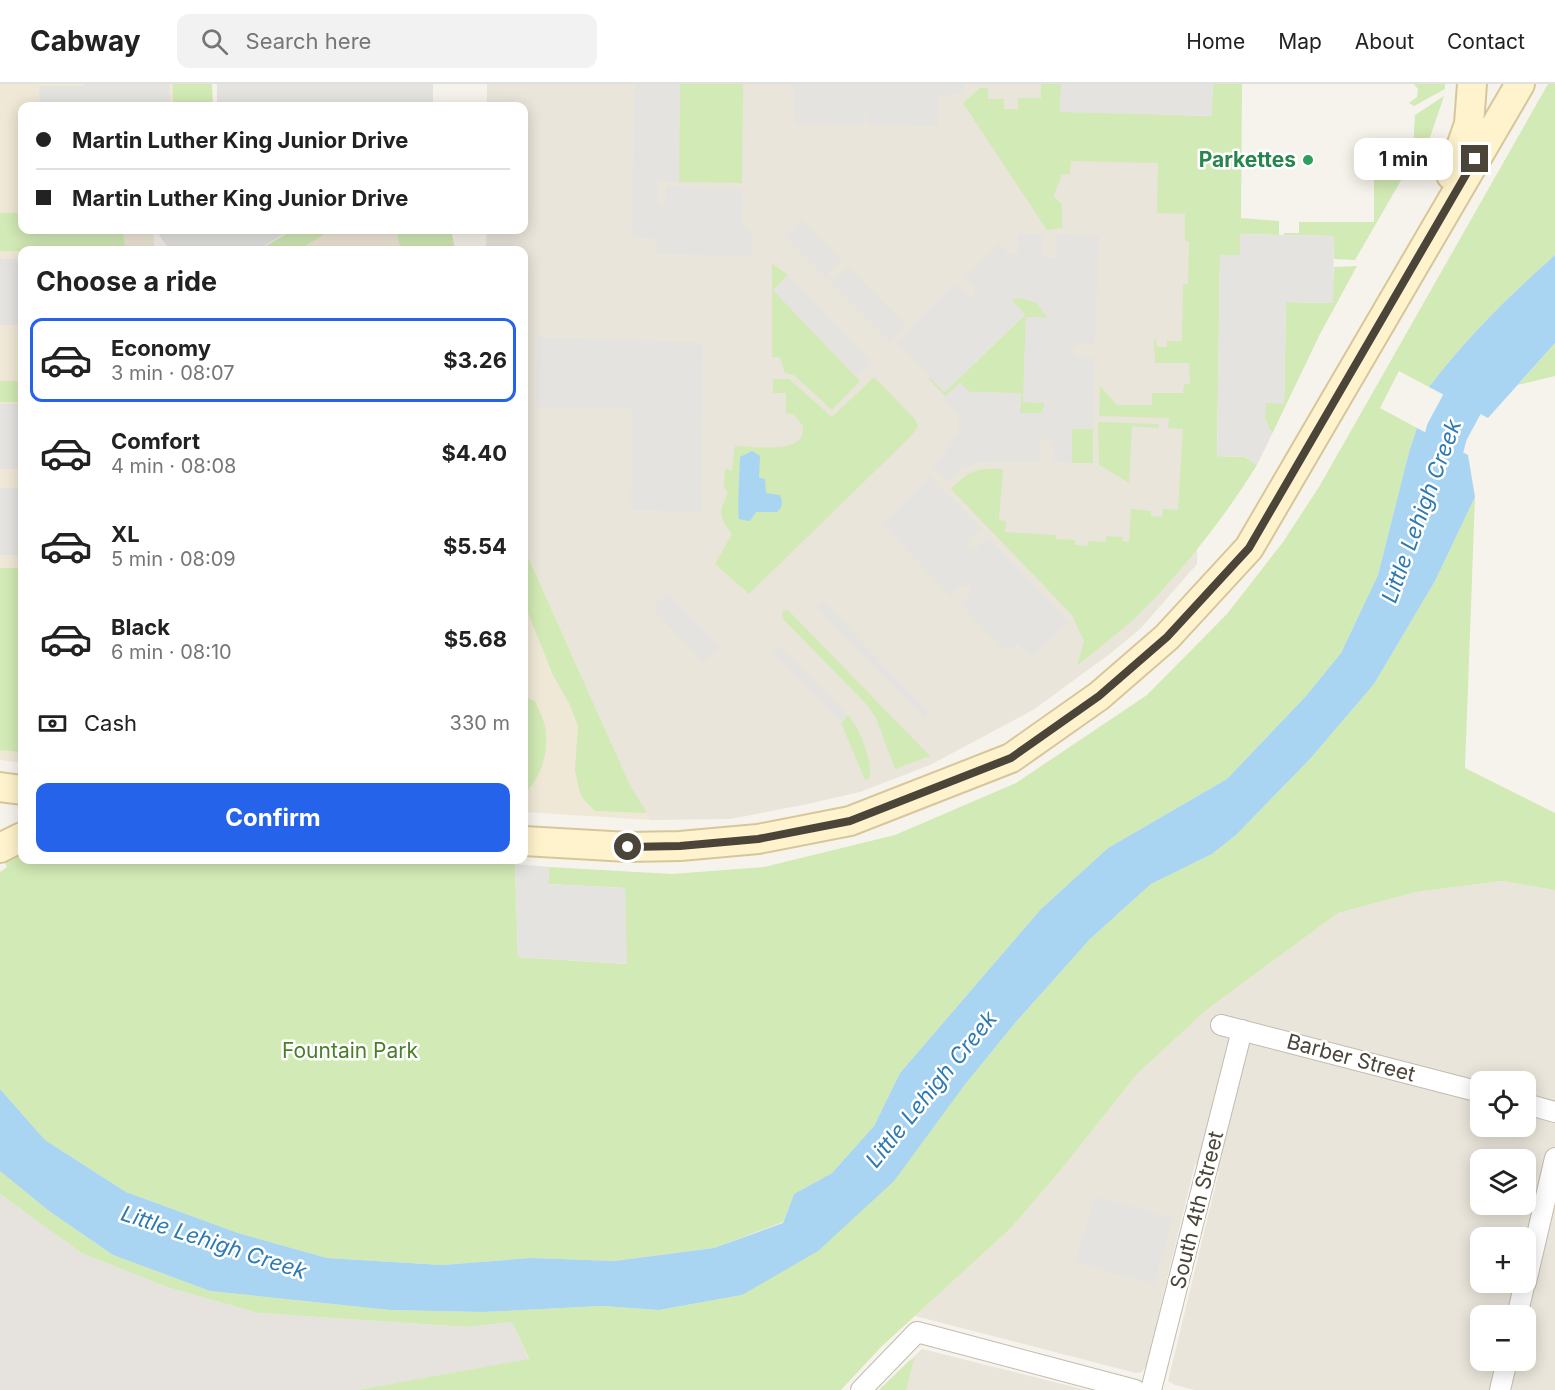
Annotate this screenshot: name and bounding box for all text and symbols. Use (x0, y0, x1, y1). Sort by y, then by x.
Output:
search box (177, 14, 597, 68)
text: Cabway (30, 24, 141, 58)
icon: search (198, 25, 231, 58)
text: Search here (246, 28, 371, 54)
text: Home (1186, 29, 1245, 54)
text: Map (1278, 29, 1322, 54)
text: About (1355, 29, 1414, 54)
text: Contact (1447, 29, 1525, 54)
text: Martin Luther King Junior Drive (72, 127, 408, 153)
callout: 1 min (1355, 138, 1454, 180)
route end (1461, 145, 1488, 172)
place label: Parkettes (1199, 147, 1296, 172)
text: 1 min (1379, 147, 1428, 171)
marker: Parkettes (1301, 153, 1315, 167)
text: Martin Luther King Junior Drive (72, 185, 408, 211)
text: Choose a ride (36, 265, 217, 298)
icon: car (39, 333, 93, 387)
text: Economy (111, 335, 211, 361)
text: $3.26 (443, 347, 507, 373)
text: 3 min · 08:07 (111, 361, 234, 385)
water label: Little Lehigh Creek (1376, 415, 1467, 606)
icon: car (39, 426, 93, 480)
text: Comfort (111, 428, 200, 454)
text: $4.40 (441, 440, 507, 466)
text: 4 min · 08:08 (111, 454, 236, 478)
icon: car (39, 519, 93, 573)
text: XL (111, 521, 140, 547)
text: $5.54 (443, 533, 507, 559)
text: 5 min · 08:09 (111, 547, 236, 571)
icon: car (39, 612, 93, 666)
text: Black (111, 614, 170, 640)
text: $5.68 (444, 626, 507, 652)
text: 6 min · 08:10 (111, 640, 232, 664)
icon: cash (36, 707, 69, 740)
text: Cash (84, 710, 137, 736)
text: 330 m (450, 711, 510, 735)
button: Confirm (36, 783, 510, 852)
route start (614, 833, 641, 860)
water label: Little Lehigh Creek (860, 1005, 1003, 1172)
street label: Barber Street (1284, 1028, 1418, 1087)
park label: Fountain Park (282, 1038, 419, 1063)
map controls (1470, 1071, 1536, 1371)
button: locate (1470, 1071, 1536, 1137)
street label: South 4th Street (1165, 1128, 1228, 1291)
button: layers (1470, 1149, 1536, 1215)
water label: Little Lehigh Creek (118, 1200, 311, 1285)
button: + (1470, 1227, 1536, 1293)
button: − (1470, 1305, 1536, 1371)

